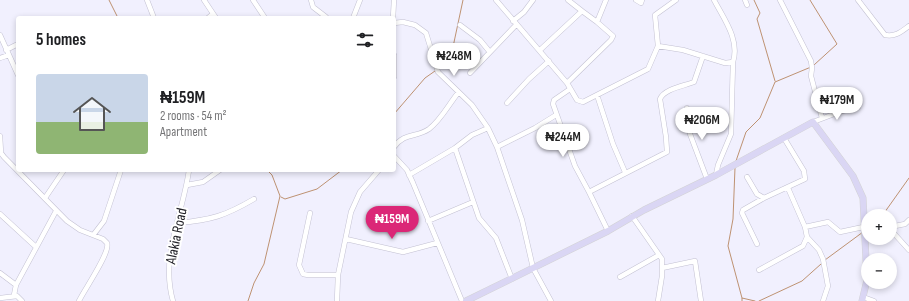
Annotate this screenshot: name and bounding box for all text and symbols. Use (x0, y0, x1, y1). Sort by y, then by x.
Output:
icon: filters (354, 29, 376, 51)
text: 5 homes (36, 30, 86, 50)
pin: ₦248M (426, 43, 482, 77)
text: ₦248M (436, 48, 472, 64)
pin: ₦179M (809, 87, 865, 121)
text: ₦159M (160, 88, 205, 108)
icon: home (68, 90, 116, 138)
text: ₦179M (820, 92, 854, 108)
pin: ₦206M (674, 107, 730, 141)
text: 2 rooms · 54 m² (160, 108, 227, 124)
text: ₦206M (684, 112, 720, 128)
text: Apartment (160, 124, 207, 140)
pin: ₦244M (535, 124, 591, 158)
text: ₦244M (545, 129, 581, 145)
street label: Alakia Road (161, 206, 192, 267)
pin: ₦159M (364, 206, 420, 240)
map controls (861, 209, 897, 289)
button: + (861, 209, 897, 245)
text: ₦159M (375, 211, 409, 227)
button: − (861, 253, 897, 289)

